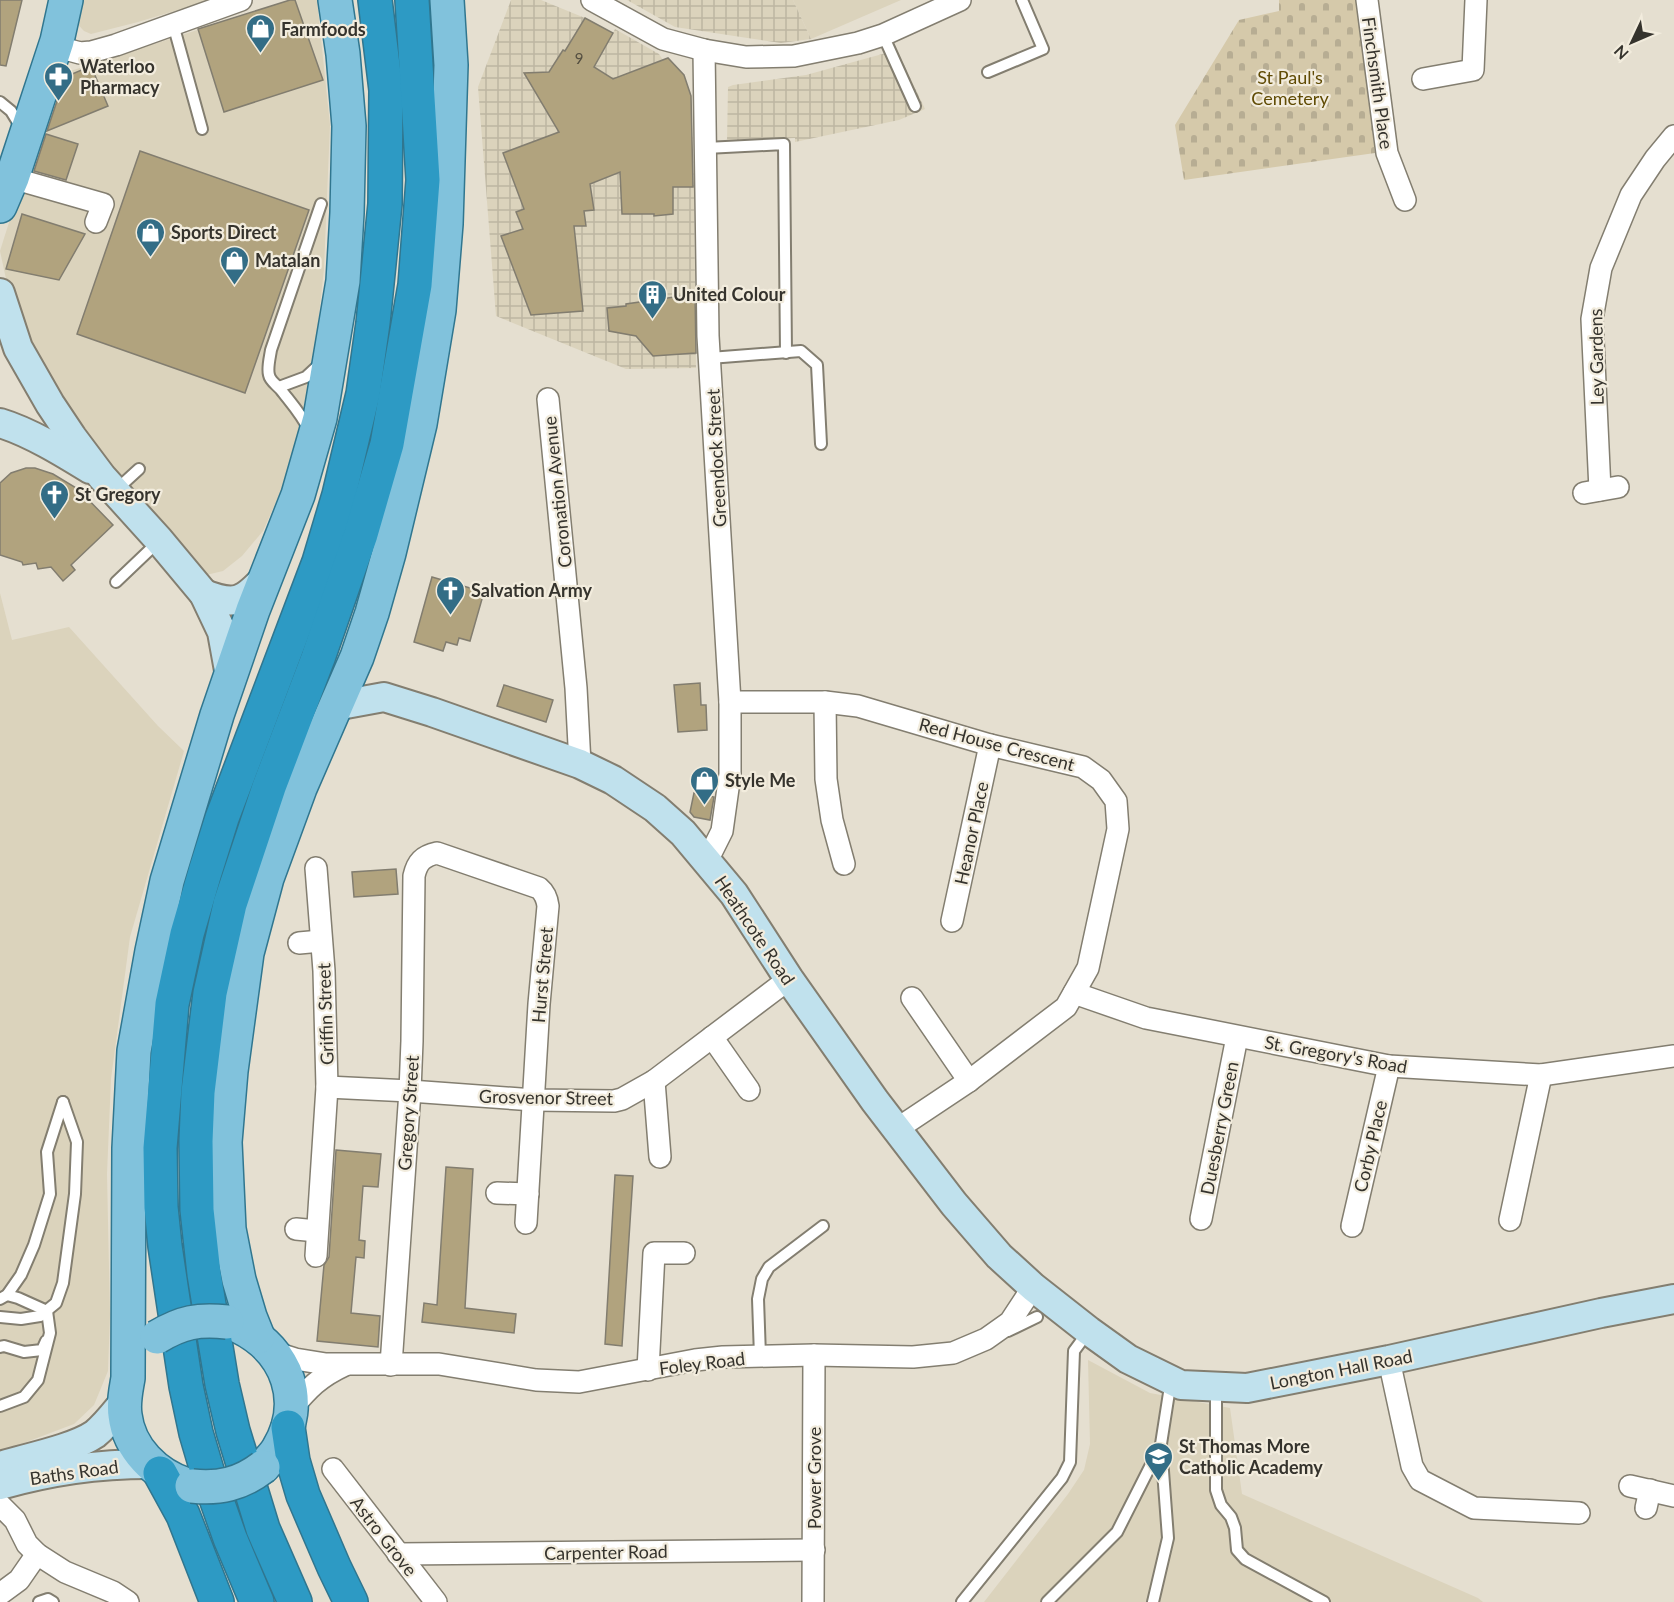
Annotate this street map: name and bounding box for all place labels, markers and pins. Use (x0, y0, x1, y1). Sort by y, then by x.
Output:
shop icon: Farmfoods (244, 13, 276, 55)
place label: Farmfoods (281, 18, 366, 40)
place label: Waterloo Pharmacy (80, 55, 160, 98)
pharmacy icon: Waterloo Pharmacy (43, 60, 75, 102)
shop icon: Sports Direct (134, 216, 166, 258)
place label: Sports Direct (171, 221, 277, 243)
shop icon: Matalan (218, 244, 250, 286)
place label: Matalan (255, 249, 320, 271)
building icon: United Colour (636, 278, 668, 320)
place label: United Colour (673, 283, 786, 305)
church icon: St Gregory (38, 478, 70, 520)
place label: St Gregory (75, 483, 161, 505)
church icon: Salvation Army (434, 574, 466, 616)
place label: Salvation Army (471, 579, 593, 601)
shop icon: Style Me (688, 764, 720, 806)
place label: Style Me (725, 769, 796, 791)
place label: St Thomas More Catholic Academy (1179, 1435, 1323, 1478)
school or university icon: St Thomas More Catholic Academy (1142, 1440, 1174, 1482)

